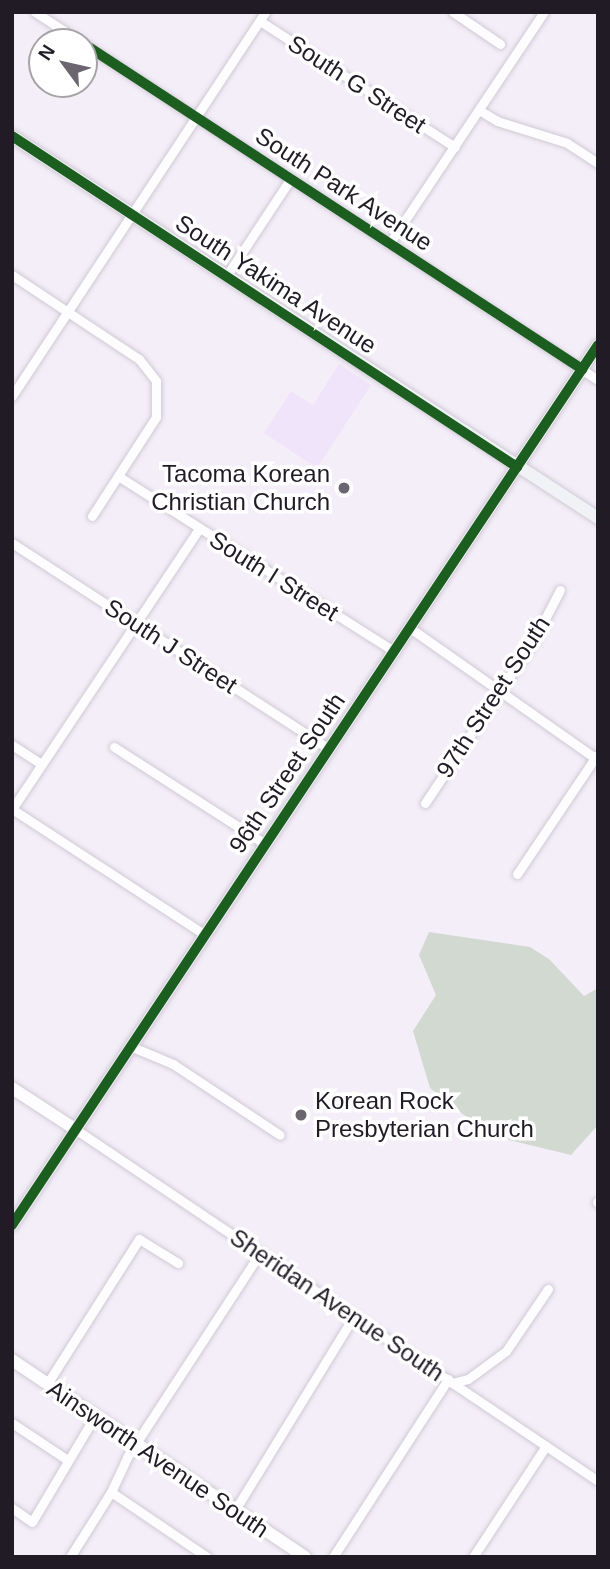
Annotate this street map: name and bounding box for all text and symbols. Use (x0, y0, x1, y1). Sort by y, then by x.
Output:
north arrow (28, 28, 98, 98)
street label: South G Street (283, 29, 431, 139)
text: N (34, 41, 59, 64)
street label: South Park Avenue (250, 121, 438, 257)
street label: South Yakima Avenue (170, 208, 382, 360)
place label: Tacoma Korean Christian Church (151, 460, 330, 516)
marker: Tacoma Korean Christian Church (336, 480, 352, 496)
street label: South I Street (204, 525, 344, 627)
street label: South J Street (99, 593, 243, 699)
street label: 97th Street South (430, 611, 556, 783)
street label: 96th Street South (223, 688, 351, 858)
place label: Korean Rock Presbyterian Church (315, 1087, 534, 1143)
marker: Korean Rock Presbyterian Church (293, 1107, 309, 1123)
street label: Sheridan Avenue South (224, 1222, 450, 1388)
street label: Ainsworth Avenue South (41, 1374, 275, 1544)

